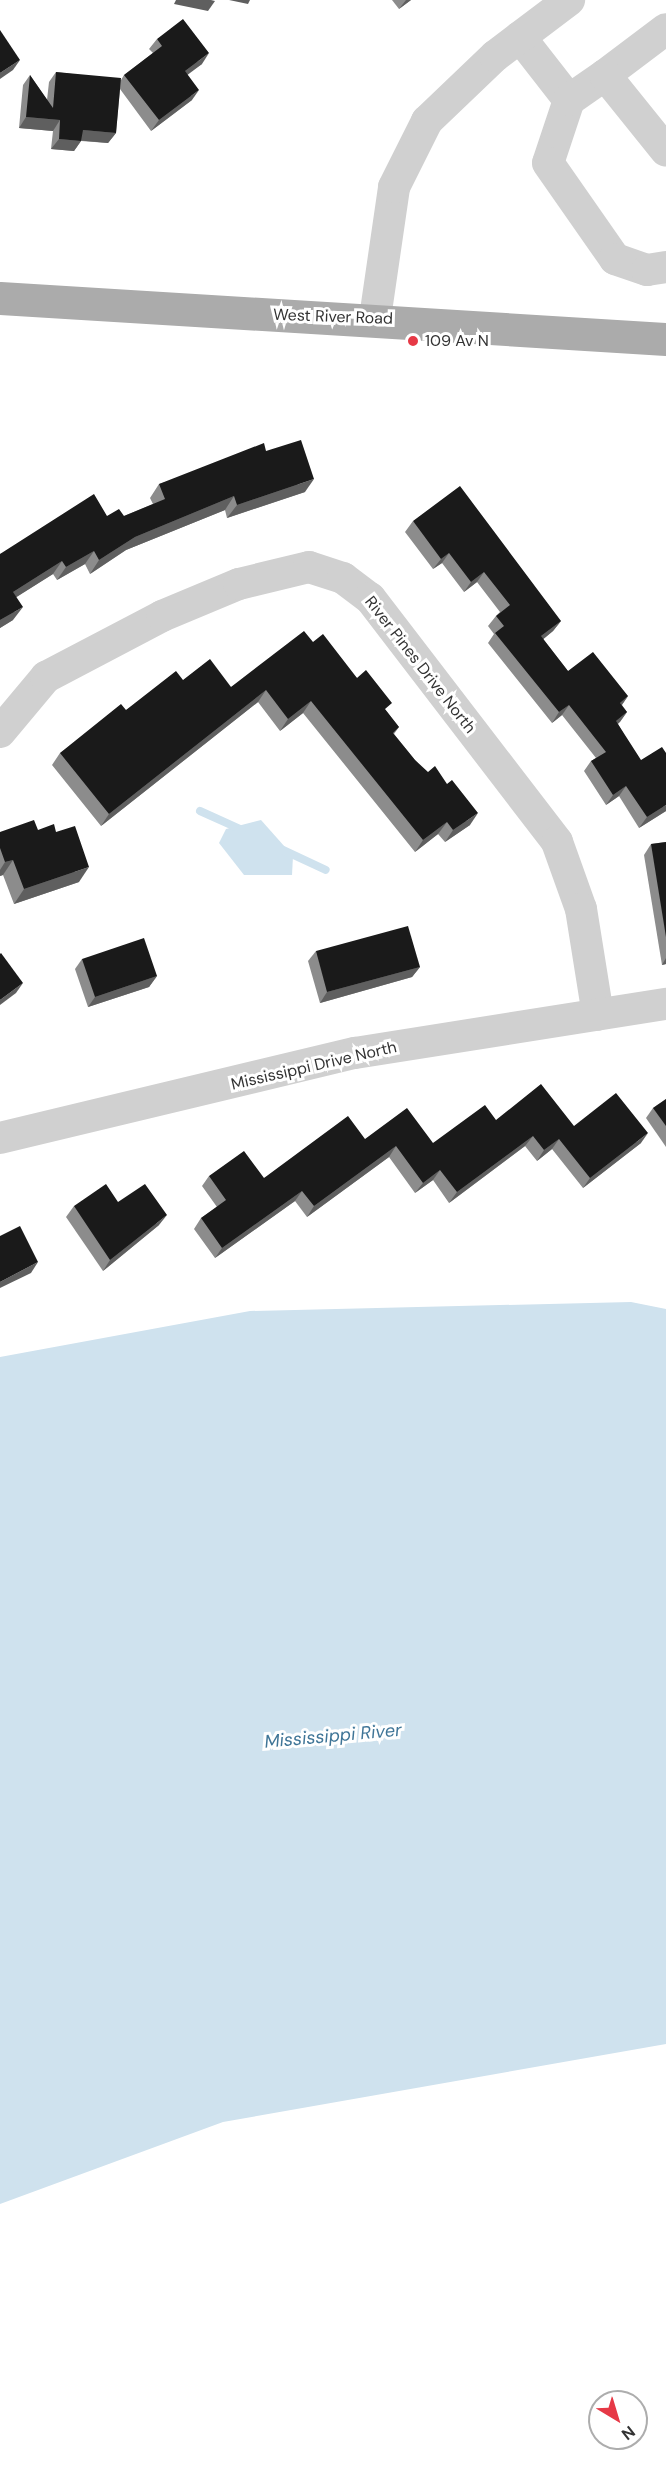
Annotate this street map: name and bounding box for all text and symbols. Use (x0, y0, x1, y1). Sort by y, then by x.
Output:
street label: West River Road (273, 305, 393, 329)
place label: 109 Av N (425, 331, 489, 351)
marker: 109 Av N (406, 334, 420, 348)
street label: River Pines Drive North (361, 593, 479, 737)
street label: Mississippi Drive North (229, 1038, 399, 1094)
water label: Mississippi River (263, 1719, 403, 1753)
north arrow (588, 2390, 648, 2450)
text: N (617, 2421, 639, 2445)

